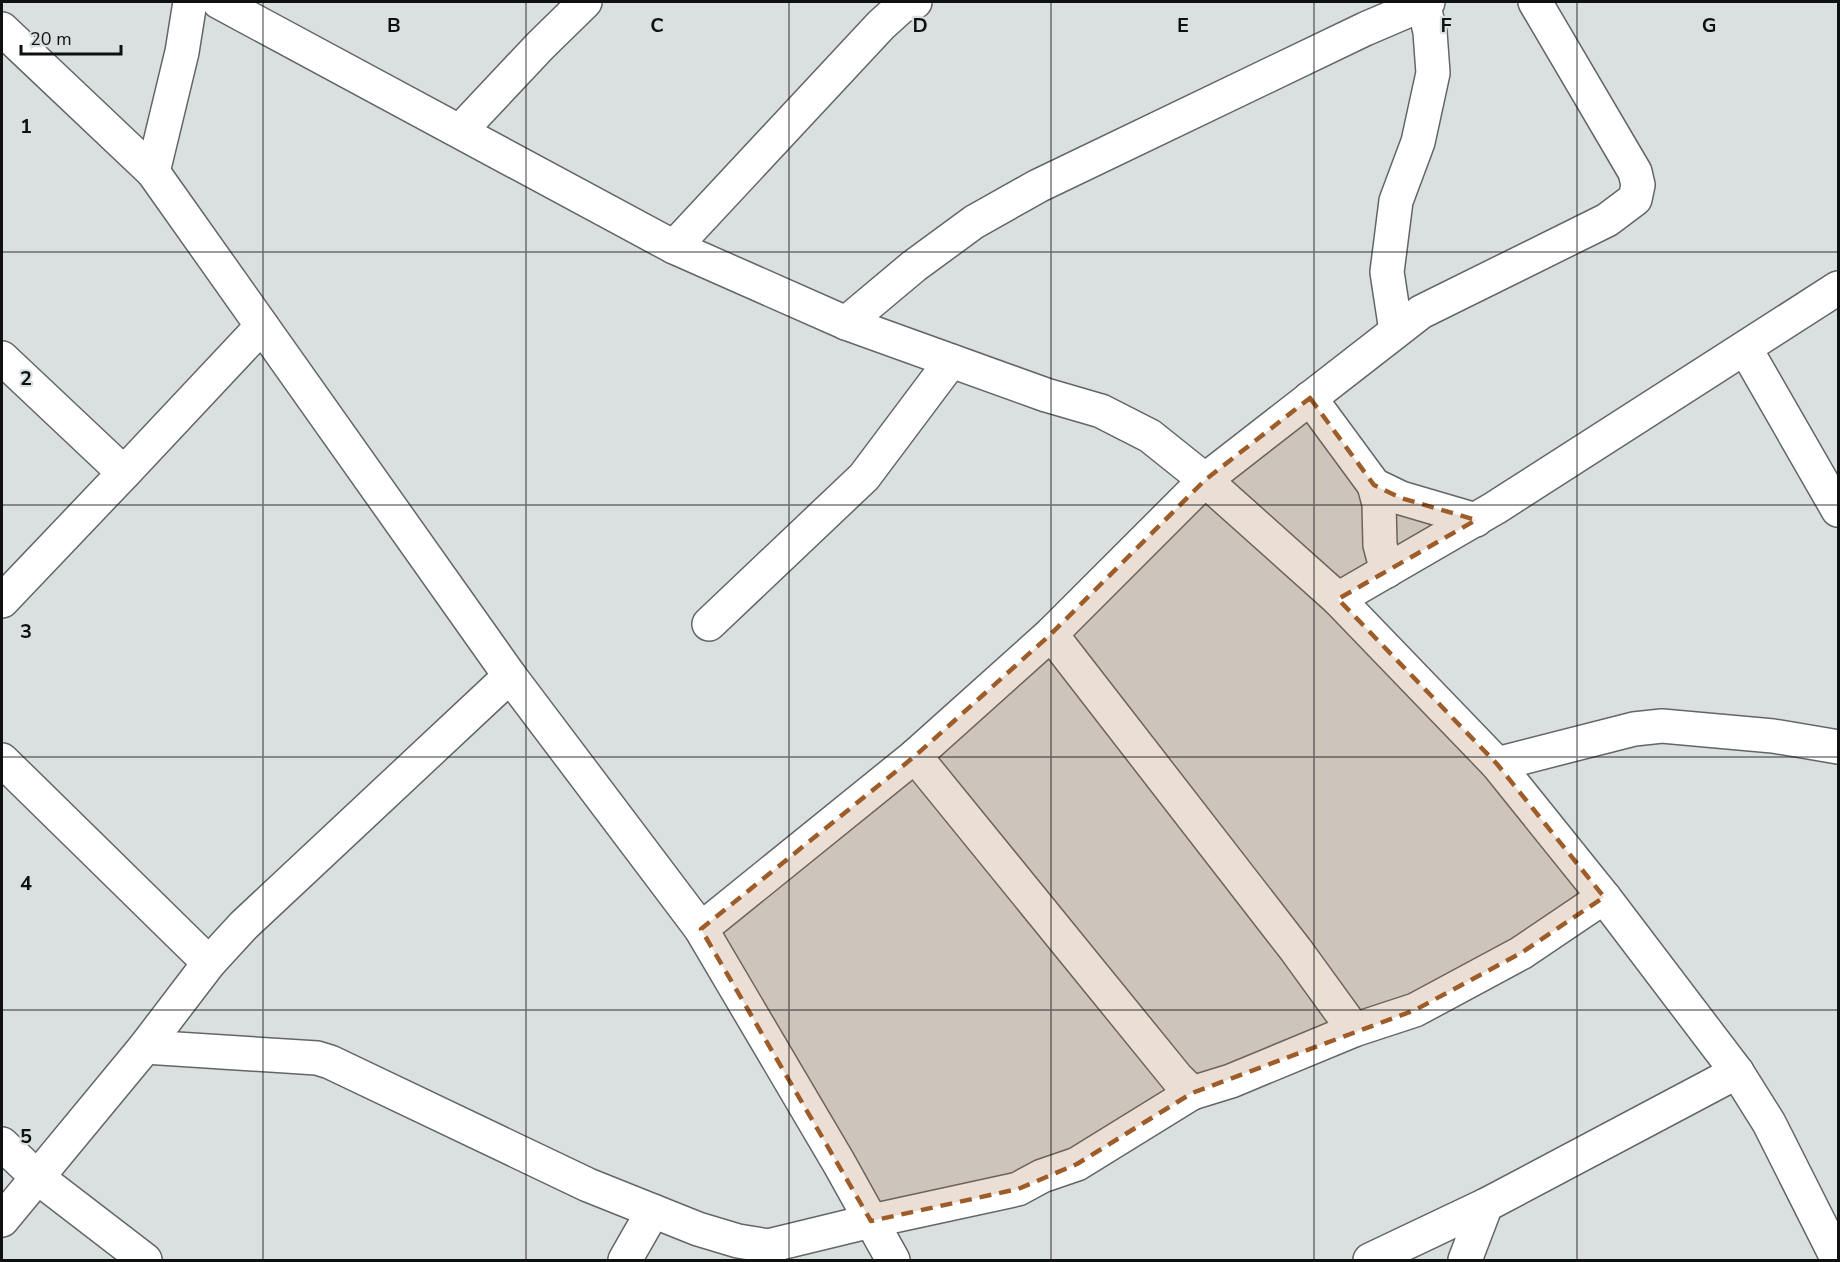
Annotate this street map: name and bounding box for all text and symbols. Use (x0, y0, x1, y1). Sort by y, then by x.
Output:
text: B (387, 12, 401, 39)
text: C (650, 12, 664, 39)
text: D (912, 12, 928, 39)
text: E (1177, 12, 1189, 39)
text: F (1440, 12, 1452, 39)
text: G (1702, 12, 1716, 39)
scale bar (21, 18, 122, 56)
text: 20 m (30, 27, 72, 51)
text: 1 (20, 113, 32, 140)
text: 2 (20, 365, 32, 392)
text: 3 (20, 618, 32, 645)
text: 4 (20, 870, 32, 897)
text: 5 (20, 1123, 32, 1150)

